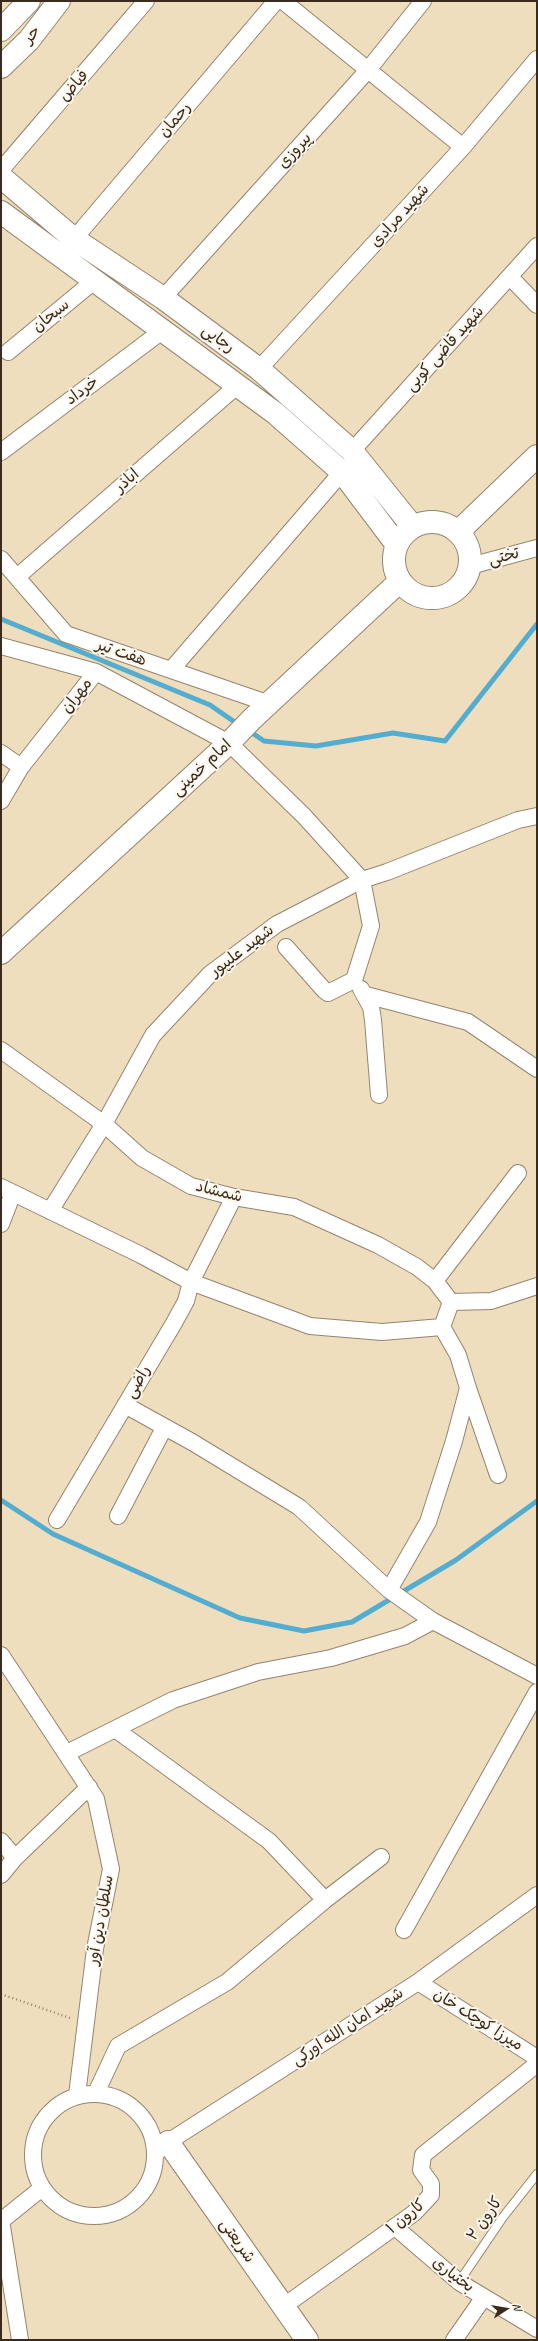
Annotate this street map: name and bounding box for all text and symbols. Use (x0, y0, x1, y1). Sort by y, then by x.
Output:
street label: حر (19, 22, 45, 48)
street label: فیاض (55, 66, 93, 106)
street label: رحمان (155, 98, 195, 142)
street label: پیروزی (274, 129, 316, 173)
street label: شهید مرادی (367, 180, 433, 252)
street label: سبحان (29, 295, 73, 337)
street label: شهید قاضی کوبی (402, 302, 488, 396)
street label: رجایی (198, 321, 238, 357)
street label: خرداد (62, 372, 102, 410)
street label: اباذر (111, 465, 143, 497)
street label: تختی (486, 544, 522, 570)
street label: هفت تیر (93, 635, 149, 671)
street label: مهران (57, 675, 97, 717)
street label: امام خمینی (168, 735, 236, 801)
street label: شهید علیپور (206, 921, 278, 981)
street label: شمشاد (194, 1177, 244, 1207)
street label: راضی (121, 1362, 155, 1402)
street label: سلطان دین آور (84, 1874, 118, 1966)
street label: شهید امان الله اورکی (289, 1984, 407, 2070)
street label: میرزا کوچک خان (430, 1985, 526, 2055)
street label: کارون ۲ (463, 2193, 507, 2245)
street label: کارون ۱ (383, 2195, 429, 2239)
street label: شریعتی (215, 2215, 259, 2267)
street label: بختیاری (428, 2253, 478, 2297)
north arrow (486, 2289, 526, 2329)
text: N (510, 2302, 525, 2311)

